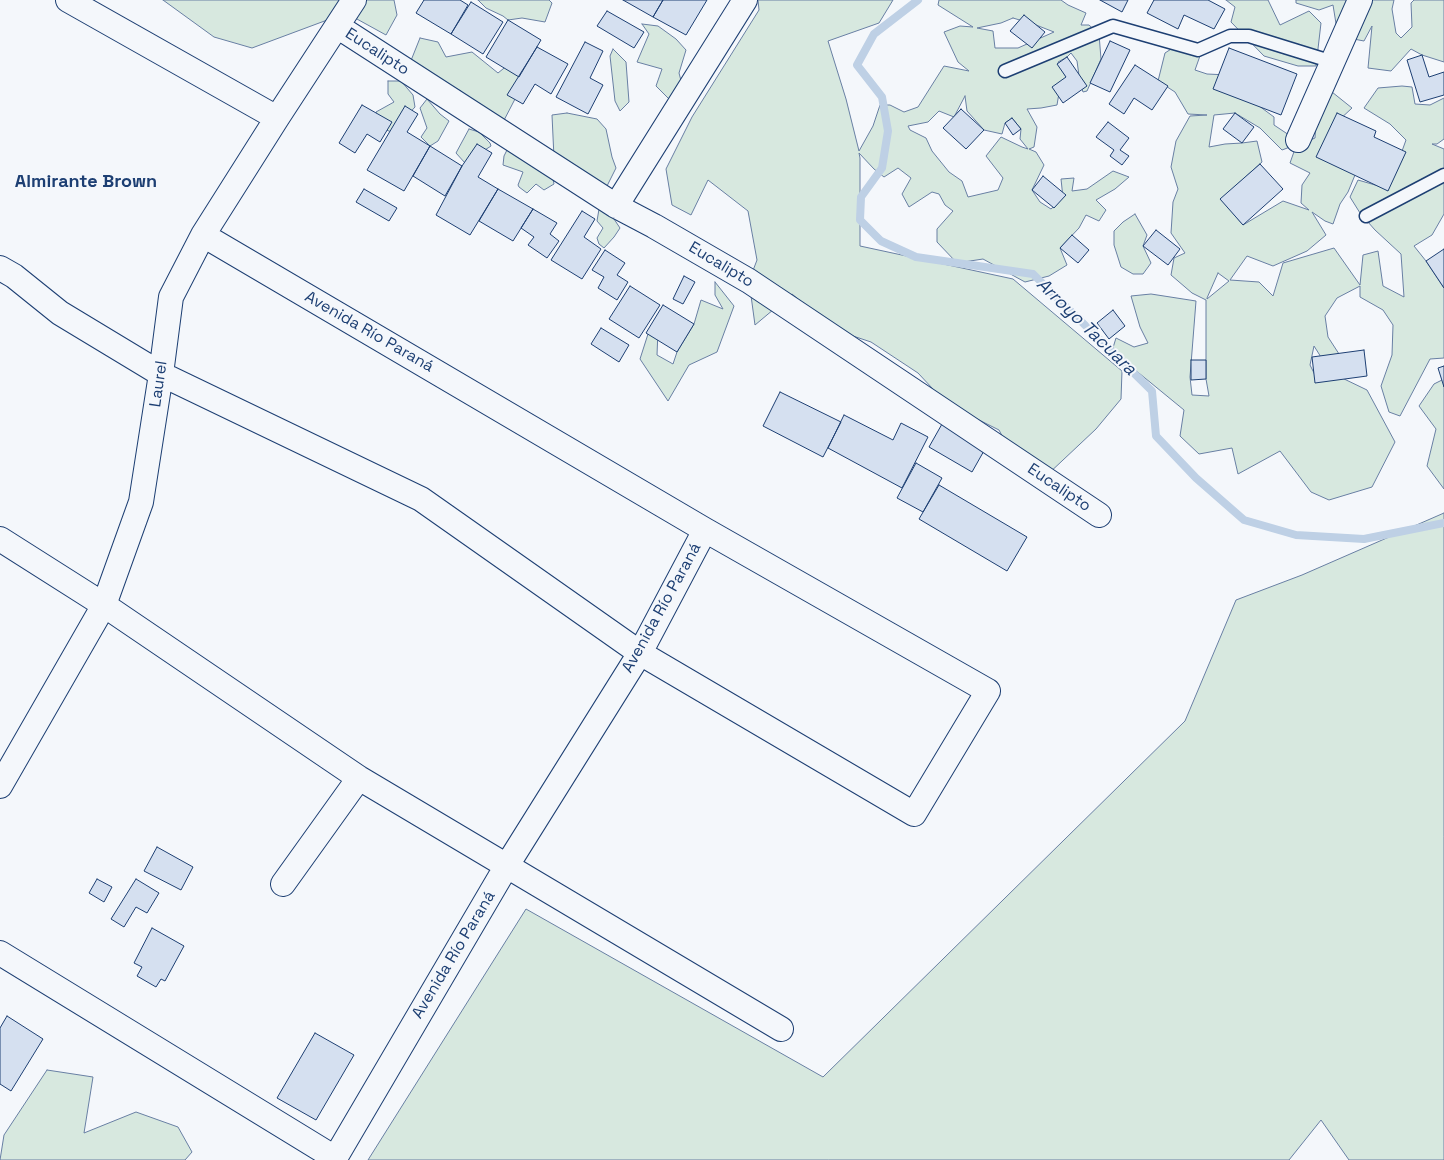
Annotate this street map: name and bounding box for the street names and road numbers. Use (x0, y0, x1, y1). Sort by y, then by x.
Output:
street label: Eucalipto (341, 24, 413, 80)
street label: Eucalipto (685, 238, 757, 292)
street label: Avenida Río Paraná (301, 287, 437, 377)
street label: Laurel (146, 360, 172, 408)
street label: Eucalipto (1024, 460, 1094, 516)
street label: Avenida Río Paraná (618, 540, 706, 676)
street label: Avenida Río Paraná (408, 888, 500, 1022)

